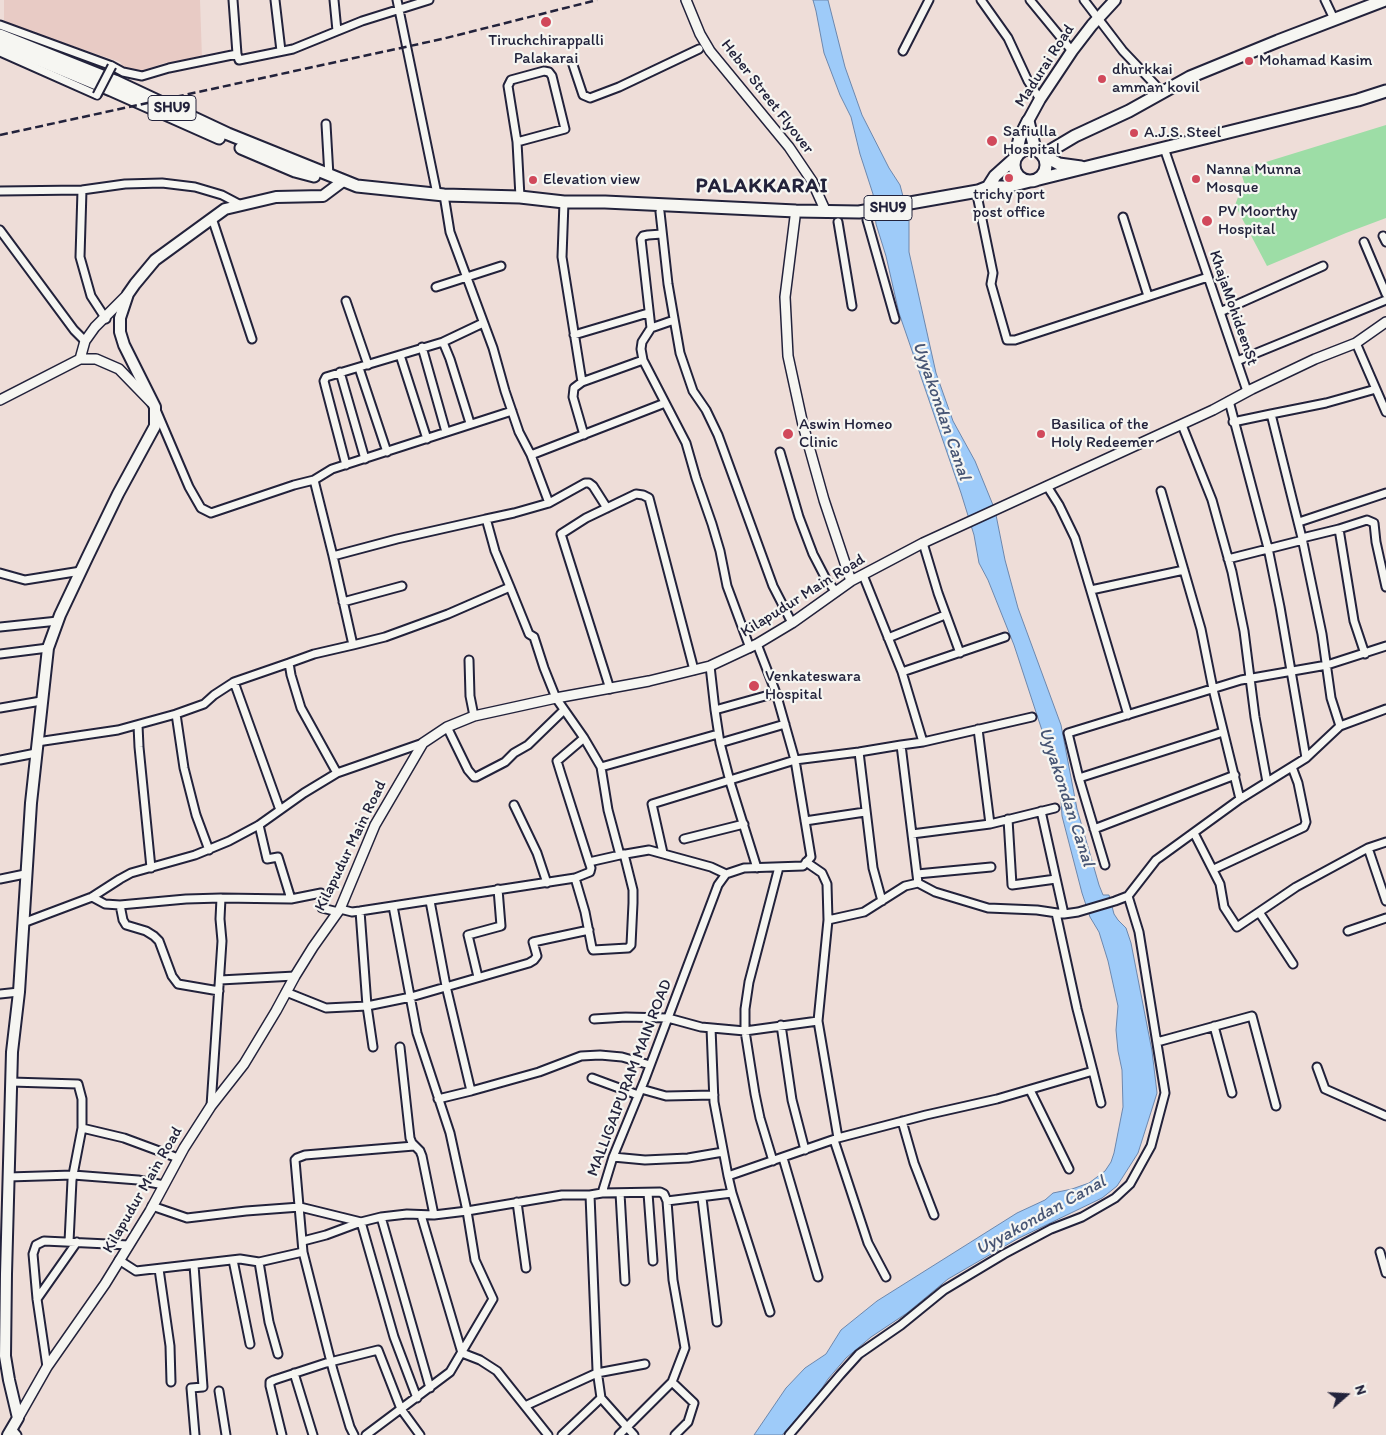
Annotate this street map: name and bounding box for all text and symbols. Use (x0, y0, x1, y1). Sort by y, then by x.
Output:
marker: Tiruchchirappalli Palakarai (539, 15, 553, 29)
street label: Madurai Road (1011, 21, 1079, 111)
place label: Tiruchchirappalli Palakarai (488, 31, 604, 69)
street label: Heber Street Flyover (716, 36, 818, 158)
place label: Mohamad Kasim (1259, 51, 1372, 71)
marker: Mohamad Kasim (1243, 55, 1255, 67)
place label: dhurkkai amman kovil (1112, 60, 1200, 98)
marker: dhurkkai amman kovil (1096, 73, 1108, 85)
road number: SHU9 (148, 96, 196, 120)
place label: Safiulla Hospital (1003, 122, 1060, 160)
place label: A.J.S. Steel (1144, 123, 1221, 143)
marker: A.J.S. Steel (1128, 127, 1140, 139)
marker: Safiulla Hospital (985, 134, 999, 148)
place label: Nanna Munna Mosque (1206, 160, 1301, 198)
place label: Elevation view (543, 170, 640, 190)
marker: trichy port post office (1003, 172, 1015, 184)
marker: Nanna Munna Mosque (1190, 173, 1202, 185)
marker: Elevation view (527, 174, 539, 186)
district label: PALAKKARAI (695, 174, 829, 200)
place label: trichy port post office (973, 185, 1045, 223)
road number: SHU9 (864, 196, 912, 220)
place label: PV Moorthy Hospital (1218, 202, 1297, 240)
marker: PV Moorthy Hospital (1200, 214, 1214, 228)
street label: KhajaMohideenSt (1204, 248, 1262, 368)
water label: Uyyakondan Canal (907, 339, 975, 483)
place label: Aswin Homeo Clinic (799, 415, 892, 453)
place label: Basilica of the Holy Redeemer (1051, 415, 1154, 453)
marker: Aswin Homeo Clinic (781, 427, 795, 441)
marker: Basilica of the Holy Redeemer (1035, 428, 1047, 440)
street label: Kilapudur Main Road (737, 550, 869, 642)
place label: Venkateswara Hospital (765, 667, 861, 705)
marker: Venkateswara Hospital (747, 679, 761, 693)
water label: Uyyakondan Canal (1033, 725, 1099, 869)
street label: Kilapudur Main Road (311, 777, 391, 915)
street label: MALLIGAIPURAM MAIN ROAD (584, 977, 676, 1179)
street label: Kilapudur Main Road (99, 1123, 187, 1257)
water label: Uyyakondan Canal (972, 1171, 1110, 1261)
north arrow (1321, 1370, 1371, 1420)
text: N (1351, 1383, 1370, 1397)

